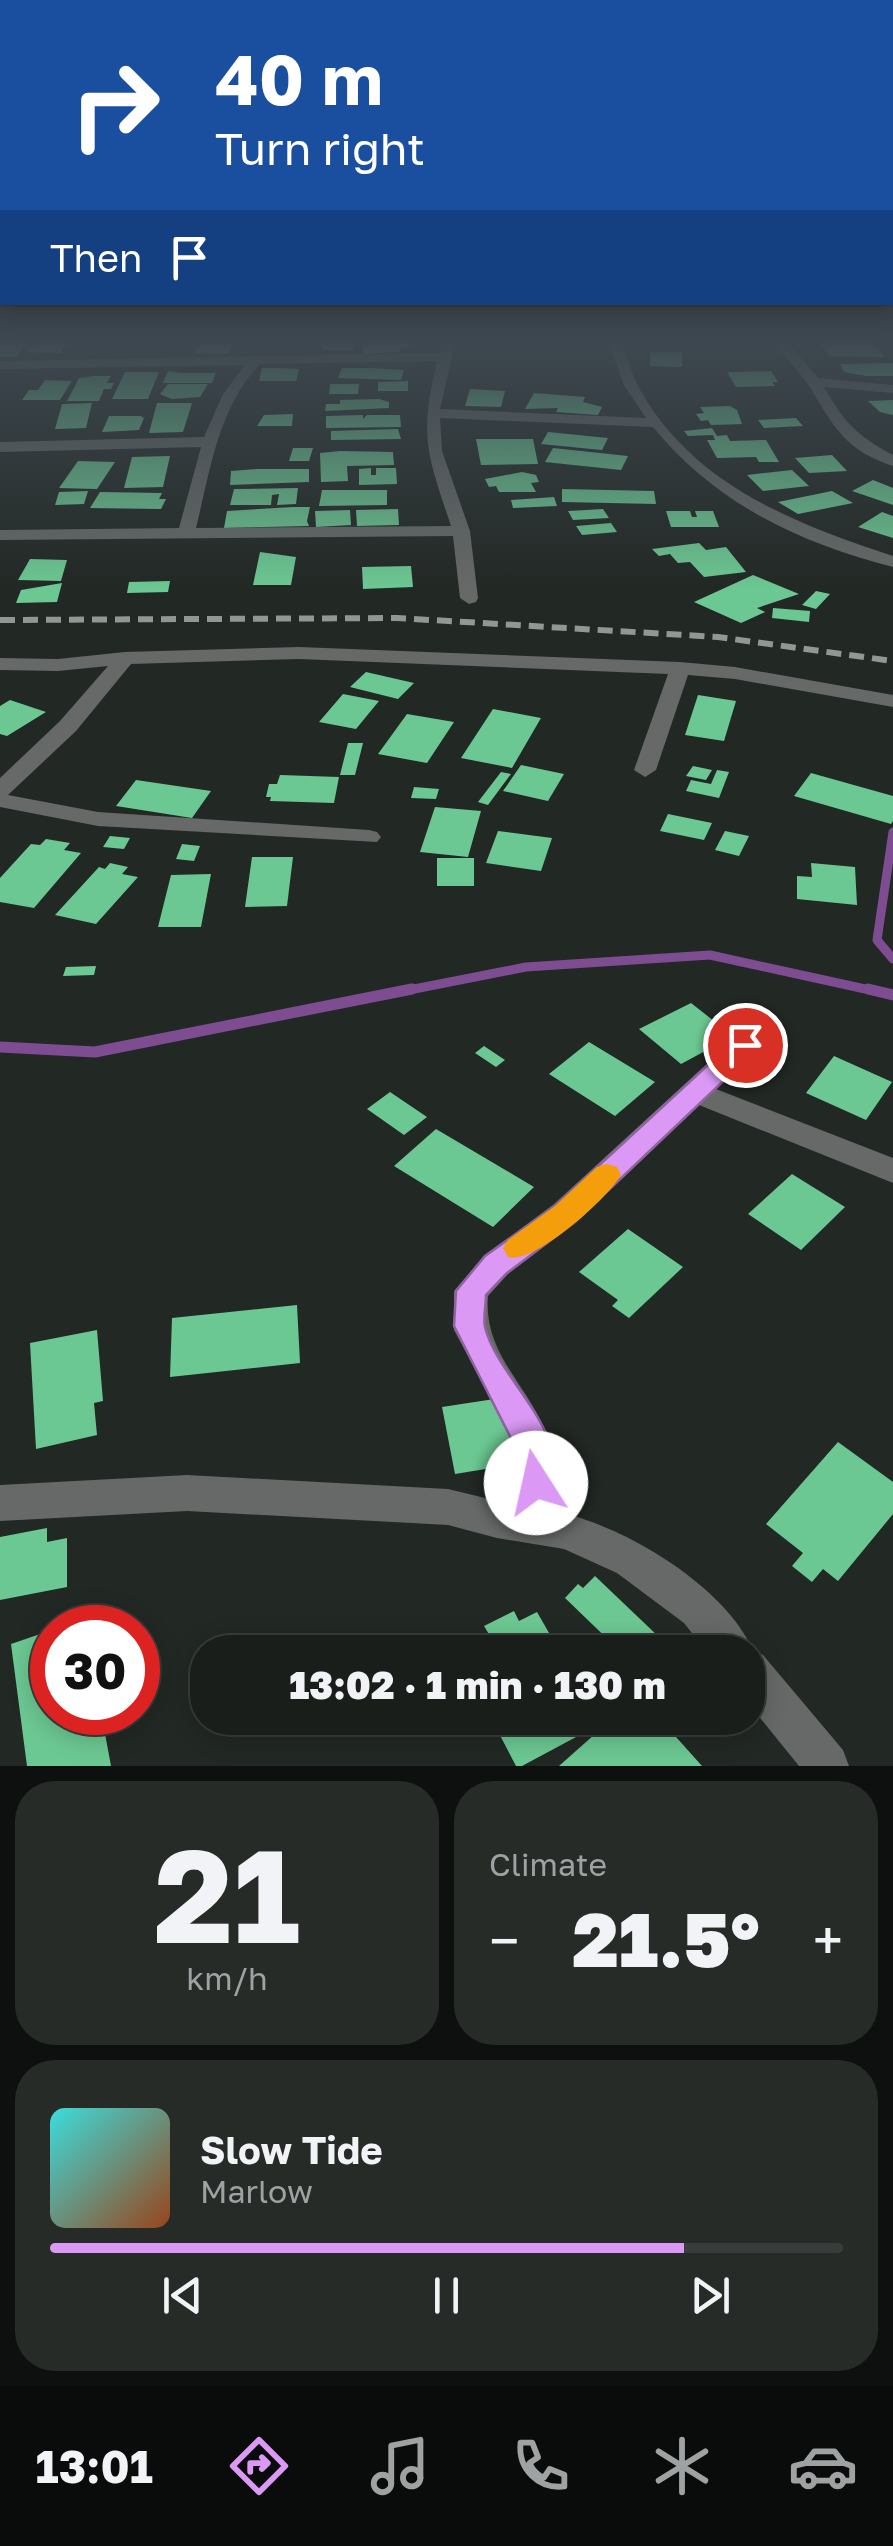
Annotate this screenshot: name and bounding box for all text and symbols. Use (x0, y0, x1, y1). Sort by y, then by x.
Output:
text: 40 m (215, 36, 383, 120)
icon: right (50, 40, 180, 170)
text: Turn right (215, 121, 425, 175)
icon: arrive (162, 230, 217, 285)
text: Then (50, 235, 142, 280)
pin (703, 1003, 788, 1088)
icon: arrive (718, 1018, 773, 1073)
position arrow (484, 1431, 588, 1535)
speed limit sign: 30 (30, 1605, 160, 1735)
text: 13:02 · 1 min · 130 m (289, 1662, 666, 1707)
text: 21 (154, 1816, 300, 1972)
text: Climate (489, 1845, 607, 1883)
text: 21.5° (572, 1893, 760, 1984)
text: − (489, 1907, 519, 1973)
text: + (813, 1907, 843, 1973)
text: km/h (186, 1959, 268, 1997)
text: Slow Tide (200, 2127, 383, 2172)
text: Marlow (200, 2172, 313, 2210)
icon: previous (155, 2268, 210, 2323)
icon: pause (419, 2268, 474, 2323)
icon: next (683, 2268, 738, 2323)
icon: directions (224, 2431, 294, 2501)
icon: music (365, 2431, 435, 2501)
icon: phone (506, 2431, 576, 2501)
icon: climate (647, 2431, 717, 2501)
icon: car (788, 2431, 858, 2501)
text: 13:01 (35, 2439, 153, 2493)

